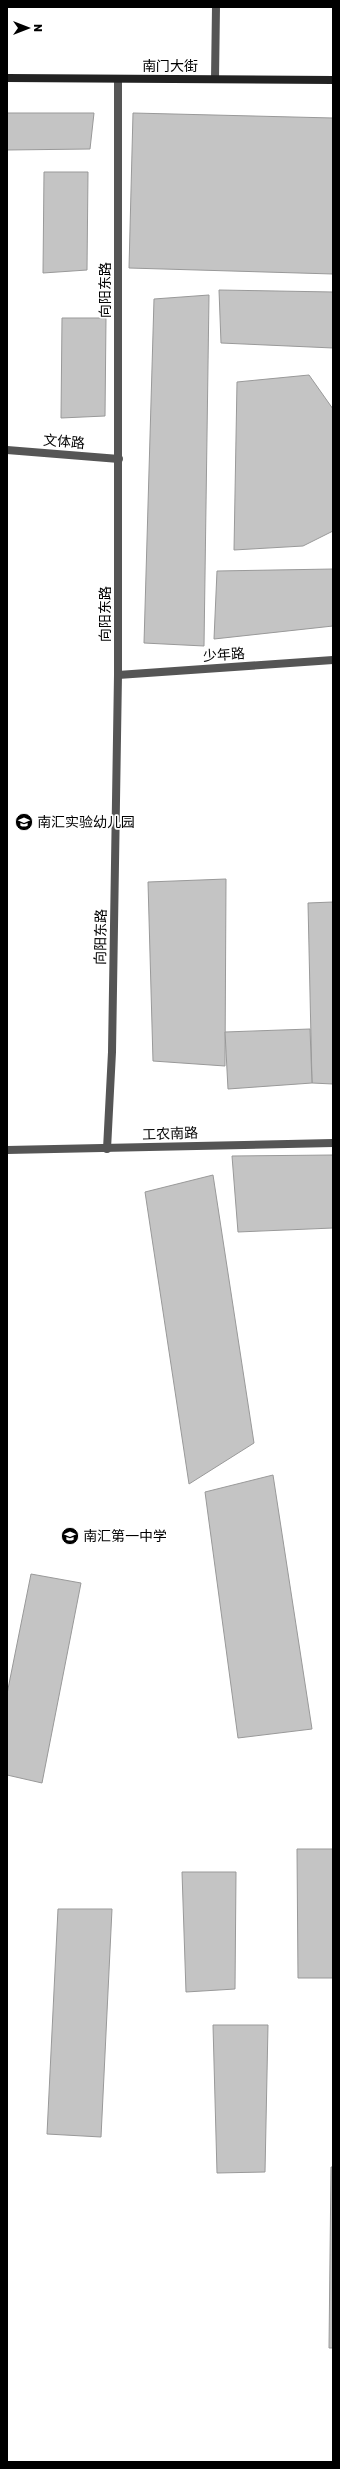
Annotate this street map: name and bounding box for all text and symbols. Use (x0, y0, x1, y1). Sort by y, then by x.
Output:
north arrow (8, 8, 48, 48)
text: N (31, 24, 44, 32)
street label: 南门大街 (142, 58, 198, 75)
street label: 向阳东路 (97, 262, 114, 318)
street label: 文体路 (42, 432, 86, 452)
street label: 向阳东路 (97, 586, 114, 642)
street label: 少年路 (202, 645, 246, 665)
school or university icon: 南汇实验幼儿园 (14, 812, 34, 832)
place label: 南汇实验幼儿园 (37, 814, 135, 831)
street label: 向阳东路 (92, 909, 110, 965)
street label: 工农南路 (142, 1125, 198, 1143)
school or university icon: 南汇第一中学 (60, 1526, 80, 1546)
place label: 南汇第一中学 (83, 1528, 167, 1545)

